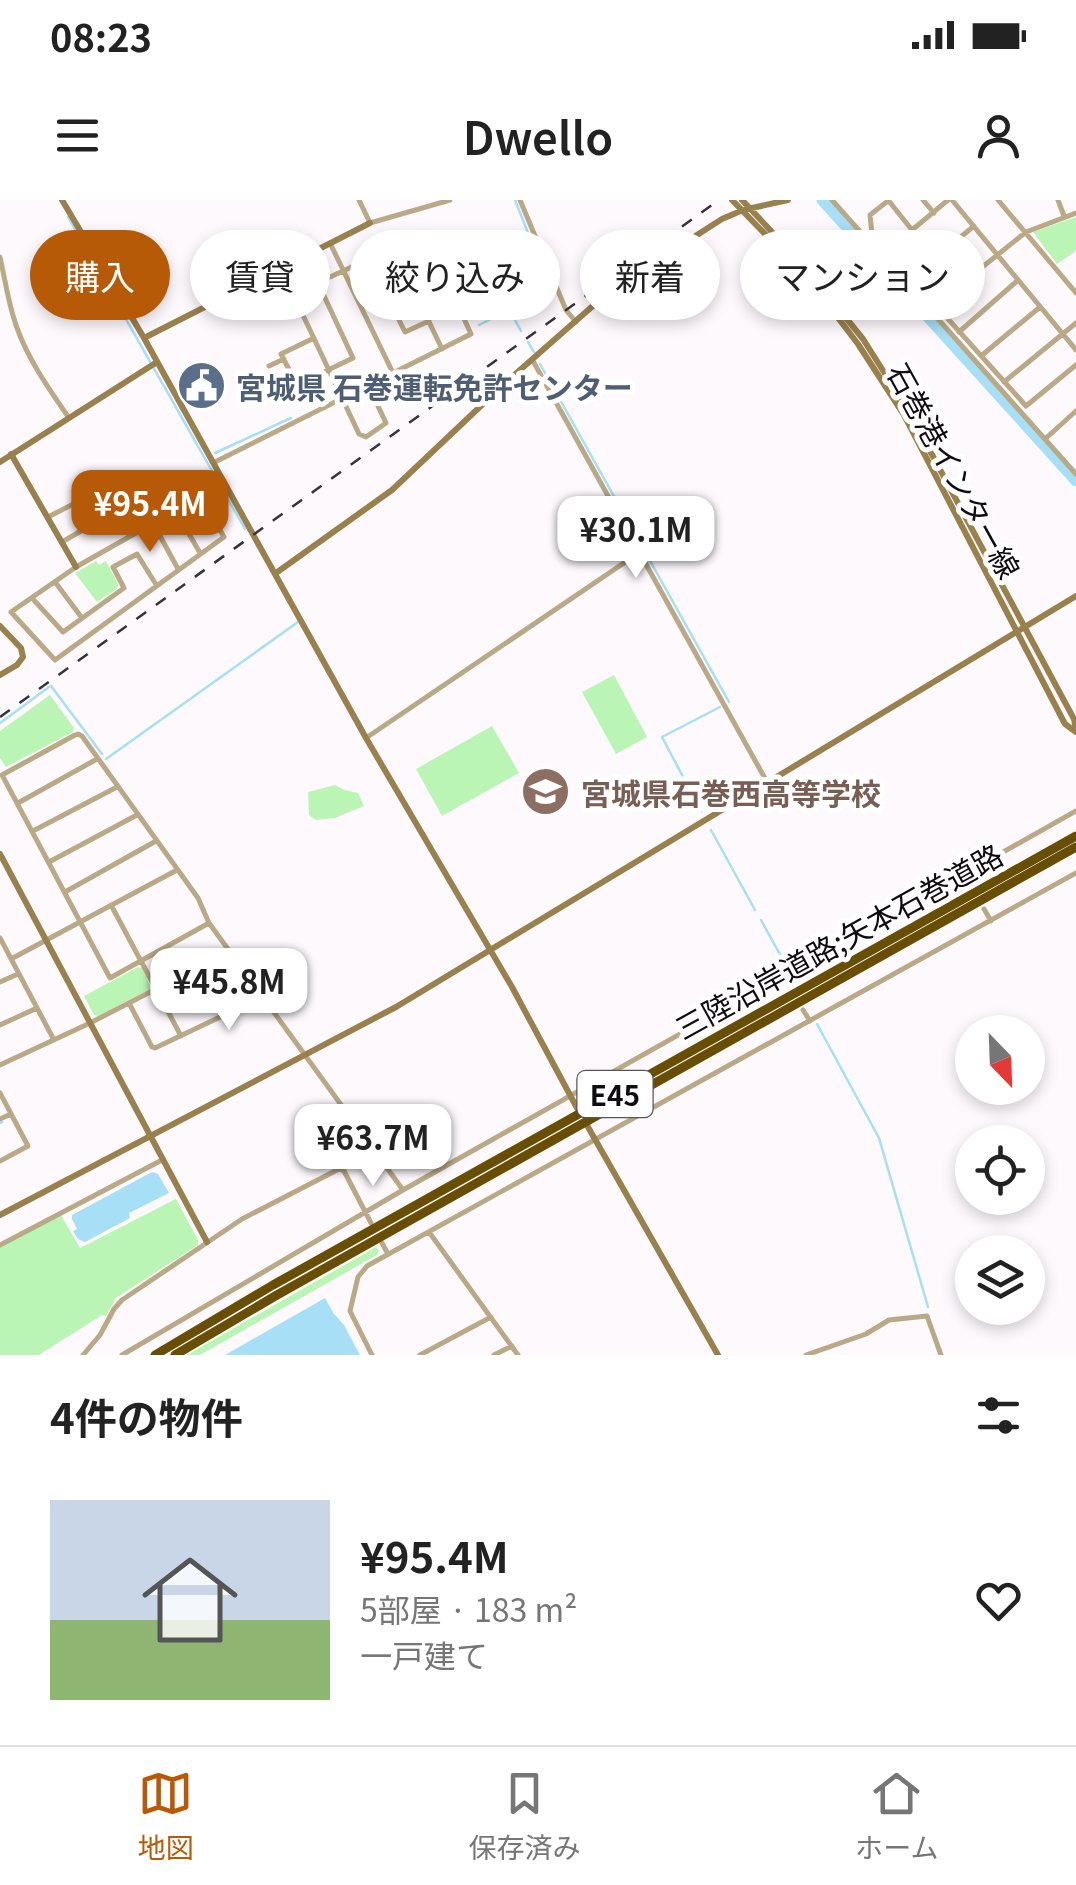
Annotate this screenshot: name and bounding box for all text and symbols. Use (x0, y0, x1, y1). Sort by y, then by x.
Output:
text: 08:23 (50, 8, 152, 63)
text: Dwello (463, 103, 613, 168)
icon: menu (50, 108, 105, 163)
icon: person (971, 108, 1026, 163)
chip: 購入 (30, 230, 170, 320)
chip: 賃貸 (190, 230, 330, 320)
chip: 絞り込み (350, 230, 560, 320)
chip: 新着 (580, 230, 720, 320)
chip: マンション (740, 230, 985, 320)
street label: 石巻港インター線 (878, 354, 1032, 586)
public building icon: 宮城県 石巻運転免許センター (175, 360, 227, 412)
place label: 宮城県 石巻運転免許センター (236, 364, 633, 408)
pin: ¥95.4M (69, 470, 231, 555)
text: ¥95.4M (93, 479, 207, 525)
pin: ¥30.1M (555, 496, 717, 581)
text: ¥30.1M (579, 505, 693, 551)
school or university icon: 宮城県石巻西高等学校 (520, 766, 572, 818)
place label: 宮城県石巻西高等学校 (581, 770, 881, 814)
street label: 三陸沿岸道路;矢本石巻道路 (666, 831, 1010, 1049)
pin: ¥45.8M (148, 948, 310, 1033)
text: ¥45.8M (172, 957, 286, 1003)
north arrow (955, 1015, 1045, 1105)
map controls (955, 1015, 1045, 1325)
road number: E45 (578, 1071, 652, 1117)
pin: ¥63.7M (292, 1104, 454, 1189)
text: ¥63.7M (316, 1113, 430, 1159)
button: locate (955, 1125, 1045, 1215)
button: layers (955, 1235, 1045, 1325)
text: 4件の物件 (50, 1385, 243, 1446)
icon: filters (971, 1388, 1026, 1443)
text: ¥95.4M (360, 1524, 509, 1585)
icon: home (130, 1540, 250, 1660)
icon: heart (971, 1573, 1026, 1628)
text: 5部屋 · 183 m² (360, 1585, 577, 1631)
text: 一戸建て (360, 1631, 488, 1677)
tab: 地図 (137, 1766, 193, 1866)
tab: 保存済み (468, 1766, 580, 1866)
tab: ホーム (855, 1766, 939, 1866)

